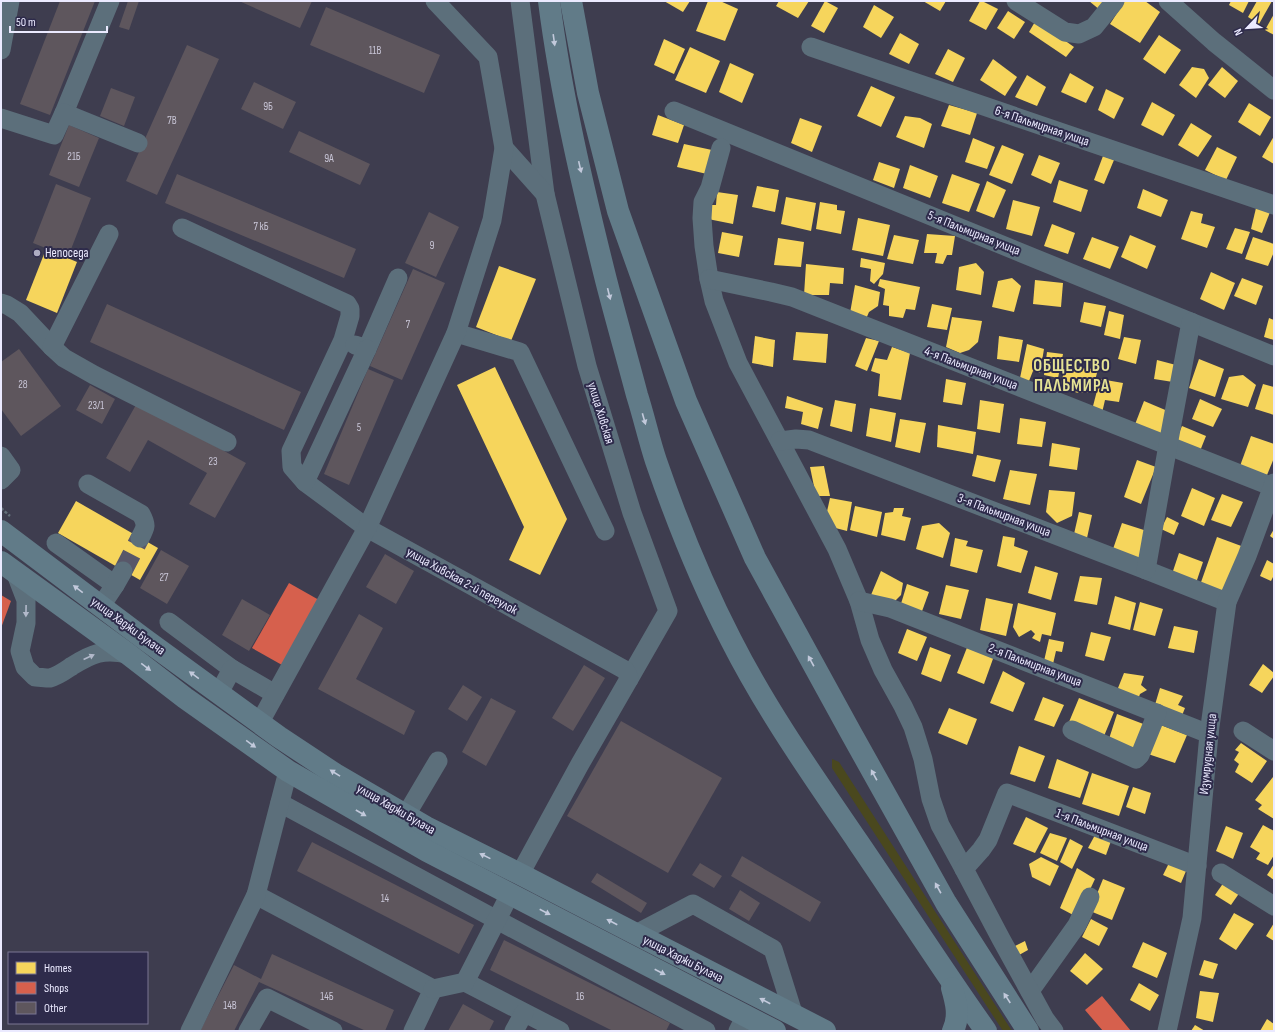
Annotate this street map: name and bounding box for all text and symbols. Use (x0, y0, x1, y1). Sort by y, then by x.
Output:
scale bar (10, 8, 107, 34)
north arrow (1227, 8, 1267, 48)
text: 50 m (16, 15, 36, 30)
text: N (1231, 26, 1246, 37)
one-way arrow (551, 34, 557, 46)
house number: 11В (369, 44, 381, 57)
house number: 9Б (263, 100, 273, 113)
street label: 6-я Пальмирная улица (993, 102, 1091, 150)
house number: 7В (167, 114, 177, 127)
house number: 21Б (67, 150, 81, 163)
house number: 9А (324, 152, 334, 165)
one-way arrow (577, 161, 583, 173)
street label: 5-я Пальмирная улица (925, 207, 1023, 259)
house number: 7 кБ (253, 220, 269, 233)
house number: 9 (430, 239, 435, 252)
place label: Непоседа (45, 245, 89, 261)
marker: Непоседа (32, 248, 42, 258)
one-way arrow (607, 287, 613, 300)
house number: 7 (406, 318, 411, 331)
street label: 4-я Пальмирная улица (922, 343, 1020, 393)
district label: ОБЩЕСТВО ПАЛЬМИРА (1033, 356, 1111, 396)
house number: 28 (18, 378, 28, 391)
street label: улица Хивская (584, 380, 618, 446)
house number: 23/1 (88, 399, 104, 412)
one-way arrow (641, 413, 647, 425)
house number: 5 (357, 421, 361, 434)
house number: 23 (208, 455, 218, 468)
street label: 3-я Пальмирная улица (955, 490, 1053, 540)
street label: улица Хивская 2-й переулок (404, 544, 520, 618)
house number: 27 (160, 571, 169, 584)
one-way arrow (73, 585, 84, 593)
street label: улица Хаджи Булача (88, 594, 168, 658)
one-way arrow (23, 605, 29, 618)
street label: 2-я Пальмирная улица (986, 640, 1084, 690)
one-way arrow (83, 654, 94, 660)
one-way arrow (808, 655, 815, 667)
one-way arrow (140, 663, 151, 672)
one-way arrow (189, 671, 199, 679)
street label: Изумрудная улица (1196, 713, 1220, 795)
one-way arrow (245, 740, 256, 748)
one-way arrow (871, 769, 878, 781)
one-way arrow (329, 770, 341, 777)
street label: улица Хаджи Булача (354, 780, 438, 838)
street label: 1-я Пальмирная улица (1053, 805, 1151, 855)
one-way arrow (355, 809, 367, 816)
one-way arrow (480, 853, 491, 859)
one-way arrow (934, 882, 941, 894)
house number: 14 (381, 892, 390, 905)
one-way arrow (539, 909, 551, 915)
one-way arrow (606, 919, 618, 925)
street label: улица Хаджи Булача (640, 932, 726, 986)
legend (8, 952, 148, 1024)
text: Homes (44, 961, 72, 976)
one-way arrow (655, 968, 666, 975)
text: Shops (44, 981, 69, 996)
house number: 14Б (320, 990, 334, 1003)
house number: 16 (576, 990, 585, 1003)
one-way arrow (1003, 993, 1010, 1004)
one-way arrow (759, 997, 771, 1004)
house number: 14В (223, 999, 237, 1012)
text: Other (44, 1001, 68, 1016)

